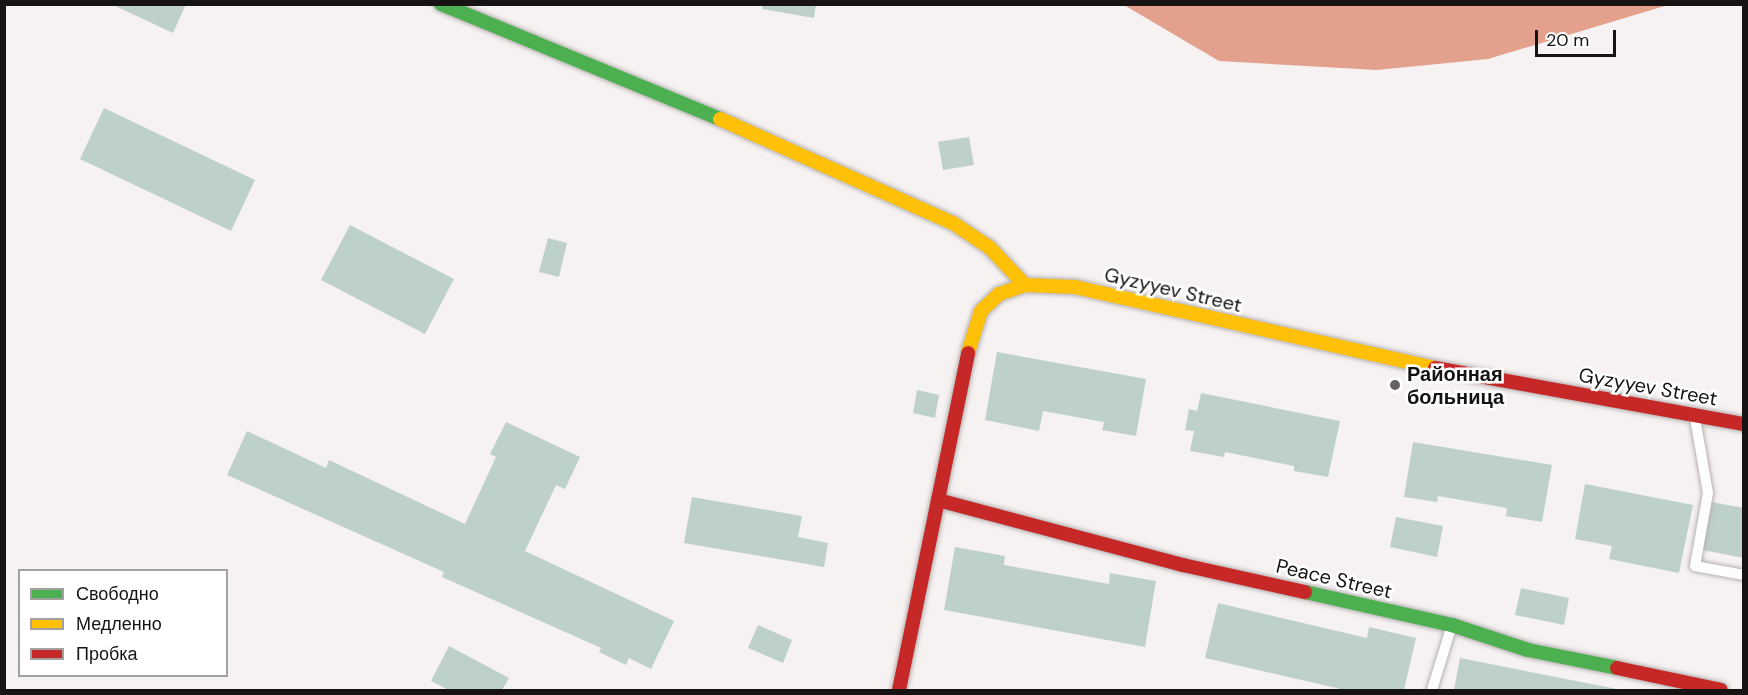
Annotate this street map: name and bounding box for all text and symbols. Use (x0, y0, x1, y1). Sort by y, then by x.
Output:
scale bar (1538, 18, 1619, 56)
text: 20 m (1546, 28, 1589, 52)
street label: Gyzyyev Street (1102, 263, 1244, 317)
place label: Районная больница (1407, 362, 1504, 409)
street label: Gyzyyev Street (1577, 363, 1719, 411)
marker: Районная больница (1388, 378, 1402, 392)
street label: Peace Street (1274, 554, 1394, 604)
legend (18, 569, 228, 677)
text: Свободно (76, 582, 159, 606)
text: Медленно (76, 612, 162, 636)
text: Пробка (76, 642, 138, 666)

